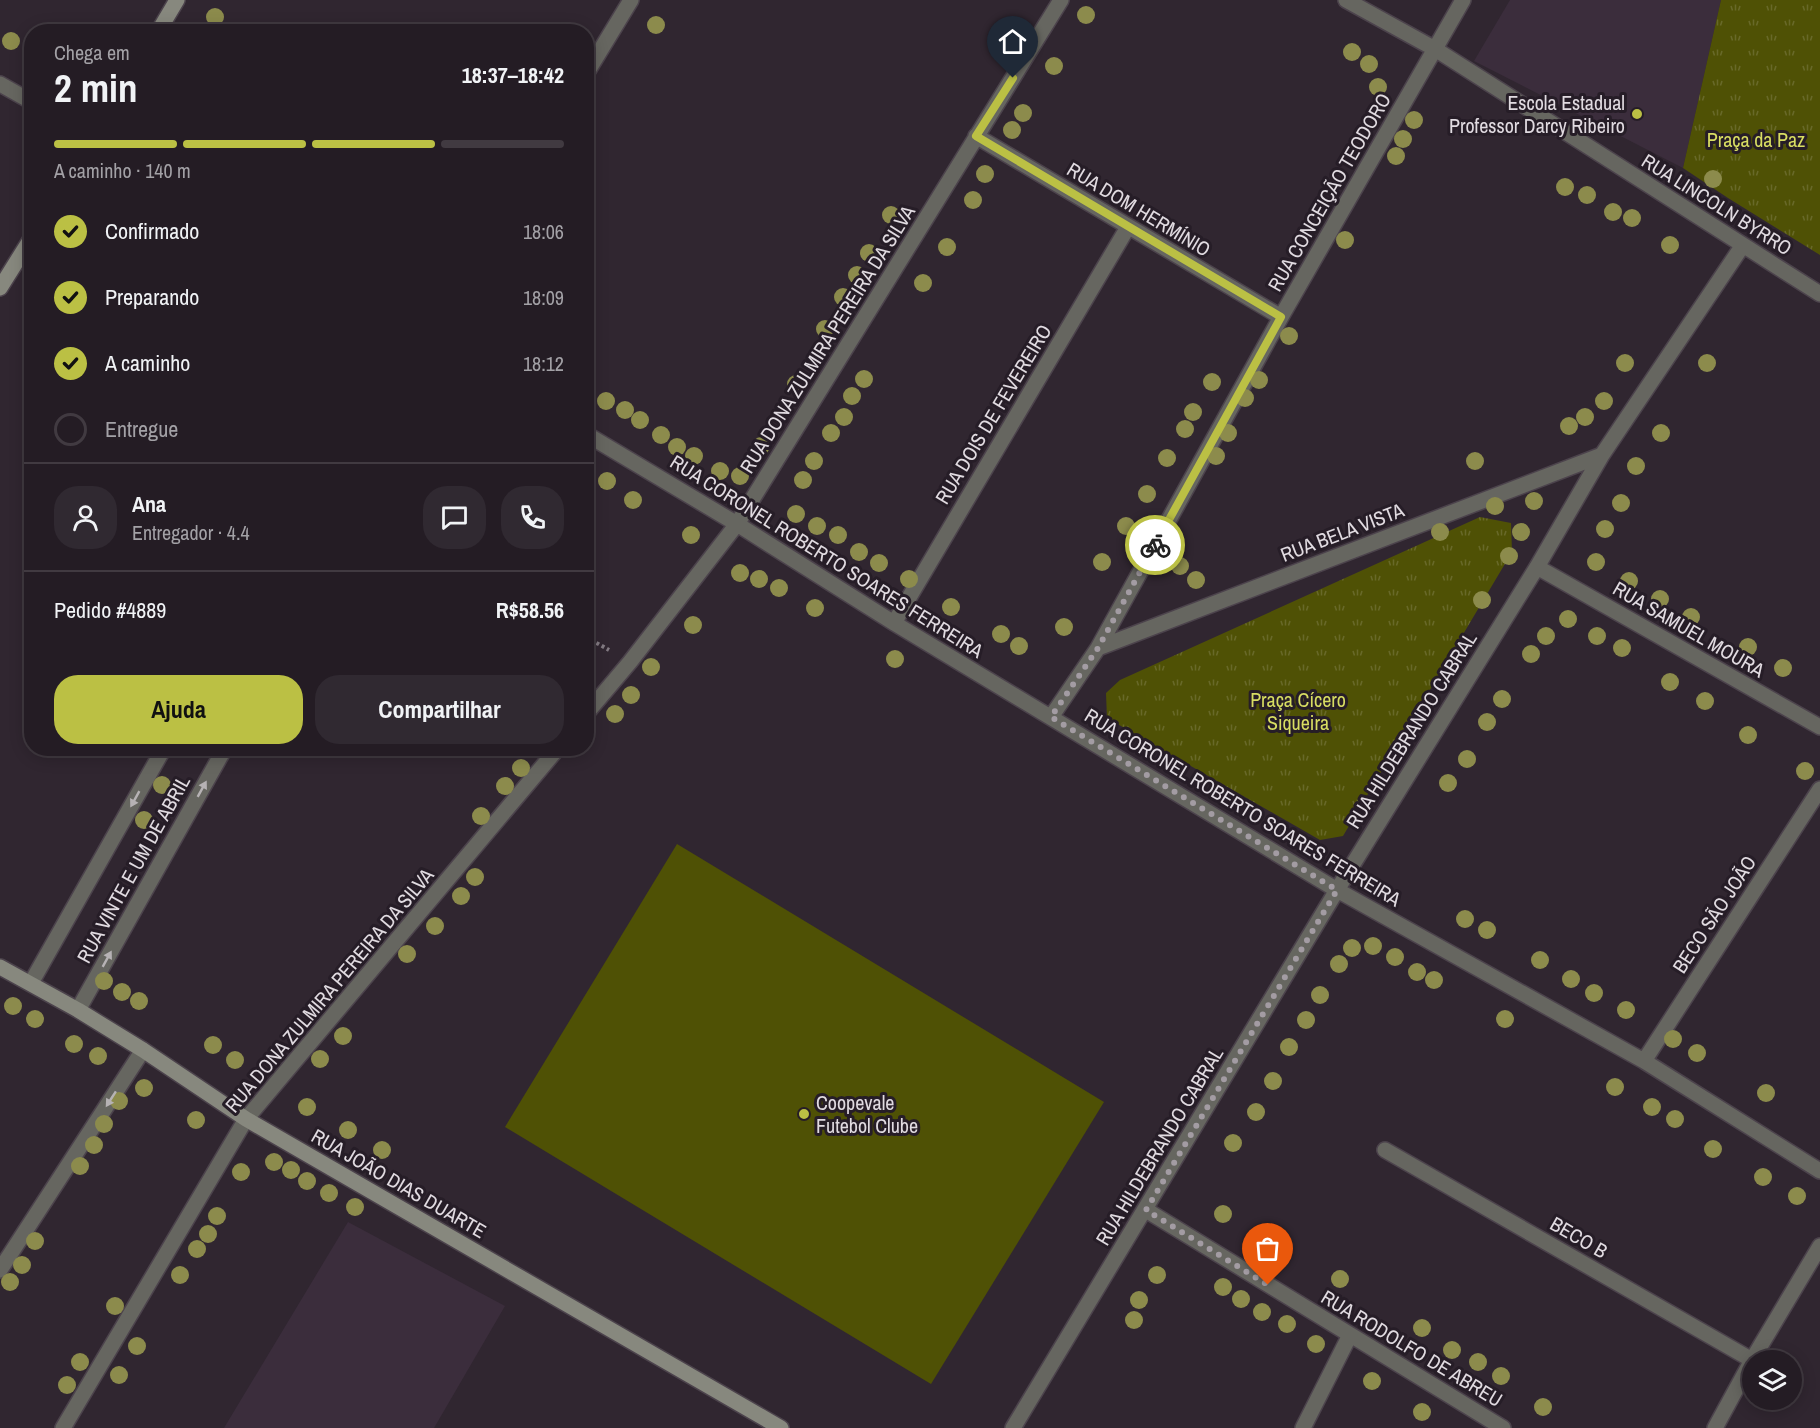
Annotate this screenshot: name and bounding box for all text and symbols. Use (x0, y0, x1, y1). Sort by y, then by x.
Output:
pin (987, 16, 1038, 78)
icon: home (996, 25, 1029, 58)
text: Chega em (54, 39, 130, 66)
text: 18:37–18:42 (462, 60, 564, 90)
text: 2 min (54, 62, 138, 114)
street label: RUA CONCEIÇÃO TEODORO (1261, 88, 1397, 296)
place label: Escola Estadual Professor Darcy Ribeiro (1449, 89, 1625, 139)
marker: Escola Estadual Professor Darcy Ribeiro (1630, 107, 1644, 121)
park label: Praça da Paz (1707, 126, 1805, 153)
street label: RUA LINCOLN BYRRO (1637, 147, 1797, 261)
street label: RUA DOM HERMÍNIO (1062, 155, 1216, 263)
text: A caminho · 140 m (54, 157, 191, 184)
street label: RUA DONA ZULMIRA PEREIRA DA SILVA (733, 200, 921, 478)
icon: check (54, 215, 87, 248)
text: Confirmado (105, 216, 199, 246)
text: 18:06 (523, 218, 564, 245)
icon: check (54, 281, 87, 314)
text: Preparando (105, 282, 199, 312)
text: 18:09 (523, 284, 564, 311)
street label: RUA DOIS DE FEVEREIRO (929, 319, 1057, 509)
icon: check (54, 347, 87, 380)
text: A caminho (105, 348, 190, 378)
text: 18:12 (523, 350, 564, 377)
text: Entregue (105, 414, 178, 444)
street label: RUA CORONEL ROBERTO SOARES FERREIRA (665, 448, 989, 664)
button: person (54, 486, 117, 549)
button: chat (423, 486, 486, 549)
button: phone (501, 486, 564, 549)
text: Ana (132, 489, 166, 519)
street label: RUA BELA VISTA (1276, 496, 1408, 568)
courier (1125, 515, 1185, 575)
text: Entregador · 4.4 (132, 519, 250, 546)
icon: bike (1139, 529, 1172, 562)
street label: RUA SAMUEL MOURA (1608, 575, 1770, 683)
text: Pedido #4889 (54, 595, 166, 625)
text: R$58.56 (496, 595, 564, 625)
street label: RUA HILDEBRANDO CABRAL (1339, 627, 1483, 833)
button: Ajuda (54, 675, 303, 744)
button: Compartilhar (315, 675, 564, 744)
park label: Praça Cícero Siqueira (1250, 686, 1346, 736)
street label: RUA CORONEL ROBERTO SOARES FERREIRA (1080, 702, 1406, 912)
street label: RUA VINTE E UM DE ABRIL (70, 770, 196, 968)
one-way arrow (197, 780, 207, 797)
one-way arrow (130, 791, 140, 808)
street label: BECO SÃO JOÃO (1666, 850, 1762, 978)
street label: RUA DONA ZULMIRA PEREIRA DA SILVA (219, 862, 439, 1118)
one-way arrow (101, 951, 112, 967)
street label: RUA HILDEBRANDO CABRAL (1089, 1042, 1229, 1250)
place label: Coopevale Futebol Clube (816, 1089, 918, 1139)
one-way arrow (105, 1090, 116, 1107)
marker: Coopevale Futebol Clube (797, 1107, 811, 1121)
street label: RUA JOÃO DIAS DUARTE (307, 1122, 491, 1244)
street label: BECO B (1545, 1210, 1613, 1264)
pin (1242, 1223, 1293, 1285)
icon: bag (1251, 1232, 1284, 1265)
street label: RUA RODOLFO DE ABREU (1316, 1283, 1508, 1413)
map controls (1742, 1350, 1802, 1410)
button: layers (1742, 1350, 1802, 1410)

